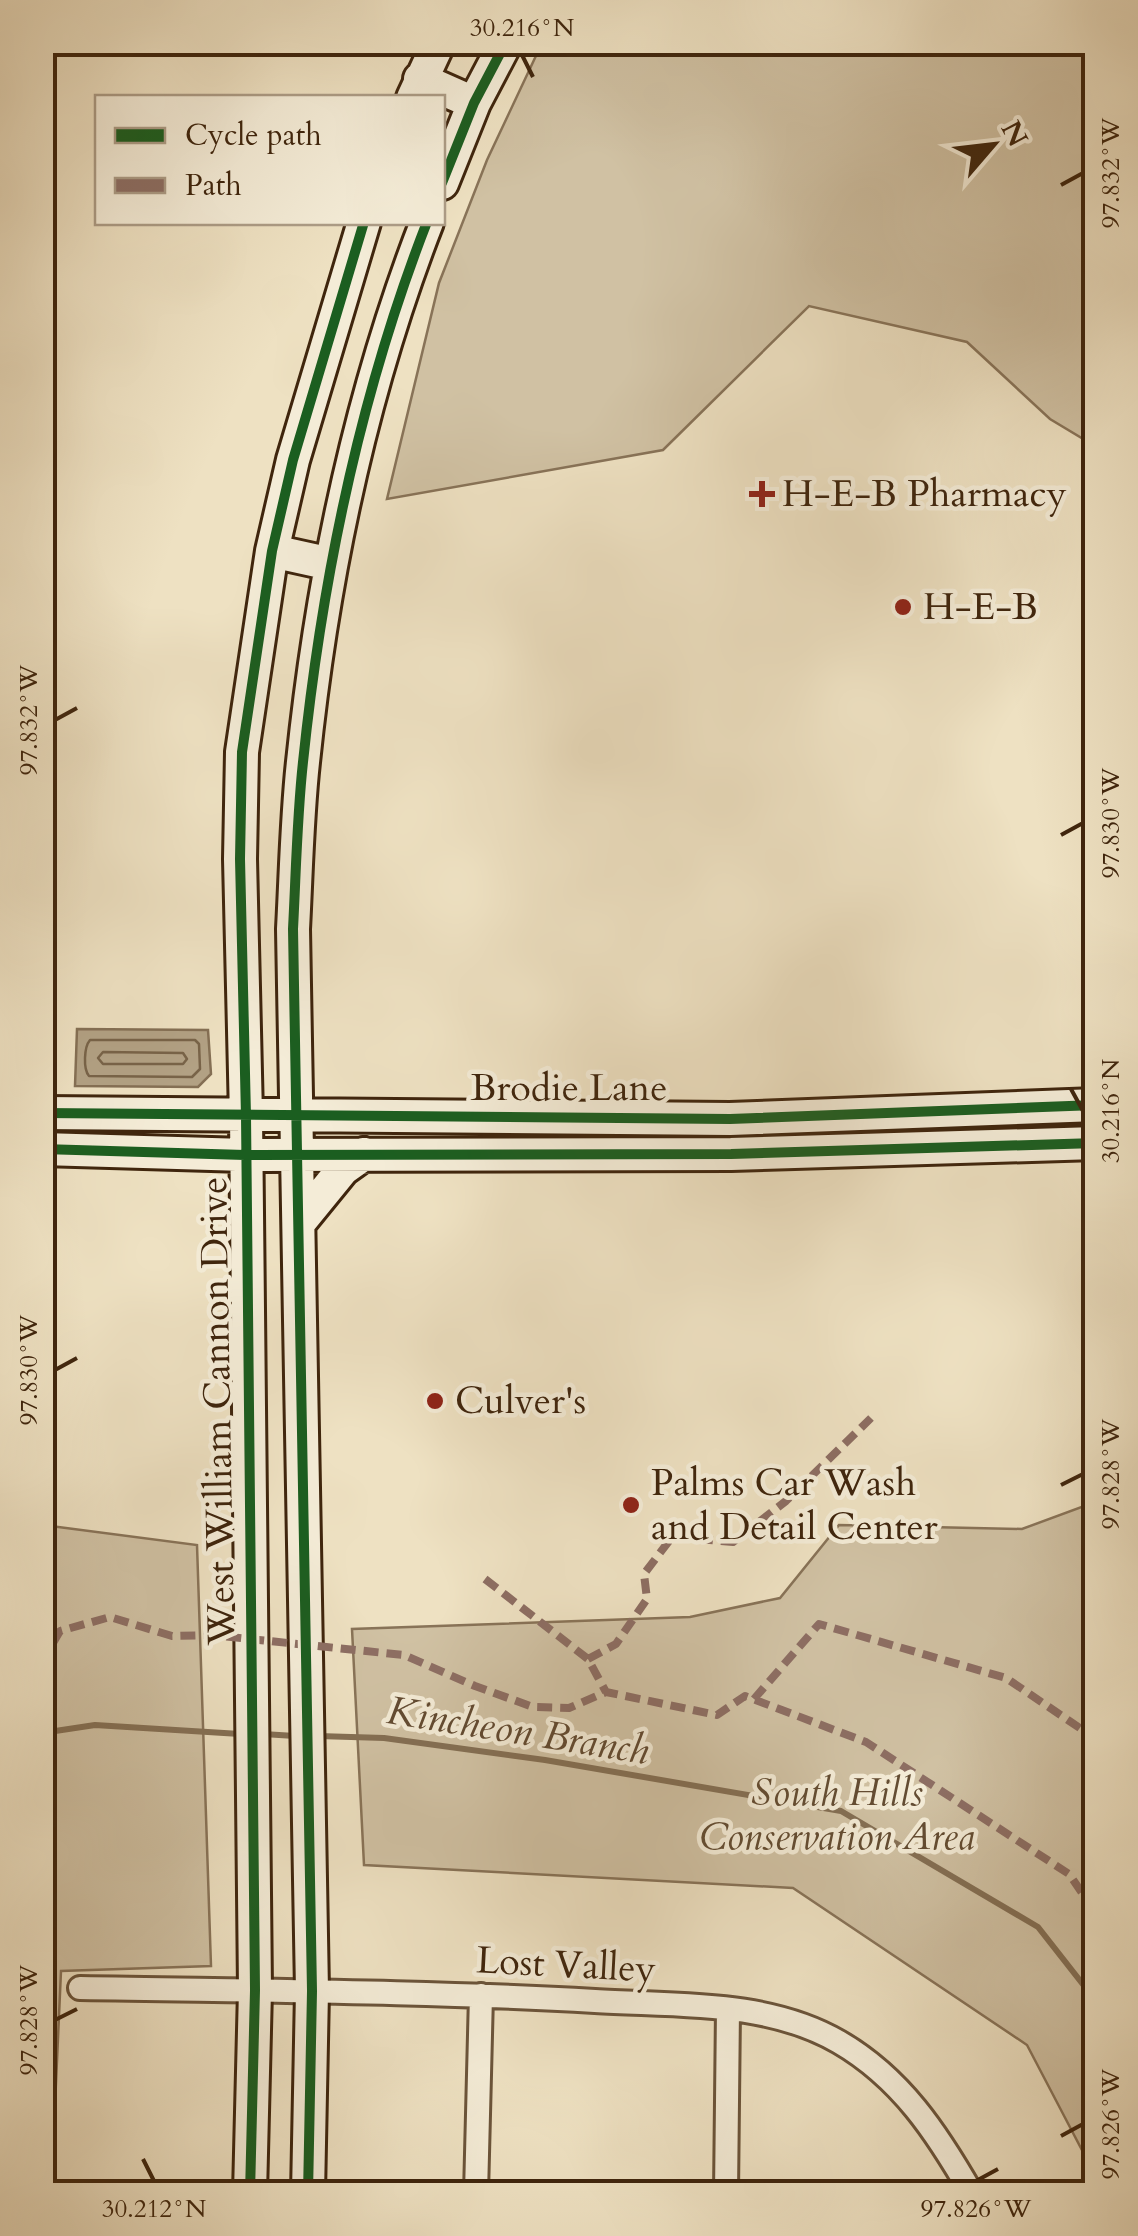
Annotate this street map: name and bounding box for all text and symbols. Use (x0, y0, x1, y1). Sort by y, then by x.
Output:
text: 30.216°N (470, 11, 574, 45)
legend (95, 95, 445, 225)
north arrow (943, 95, 1043, 195)
text: N (992, 114, 1037, 153)
text: Cycle path (185, 115, 322, 156)
text: 97.832°W (1094, 117, 1128, 228)
text: Path (185, 165, 242, 206)
place label: H-E-B Pharmacy (782, 468, 1067, 520)
marker: H-E-B Pharmacy (751, 483, 773, 505)
place label: H-E-B (923, 581, 1038, 633)
marker: H-E-B (892, 596, 914, 618)
text: 97.832°W (12, 664, 46, 775)
text: 97.830°W (1094, 767, 1128, 878)
text: 30.216°N (1094, 1059, 1128, 1163)
street label: Brodie Lane (471, 1062, 667, 1114)
street label: West William Cannon Drive (188, 1176, 248, 1647)
text: 97.830°W (12, 1314, 46, 1425)
place label: Culver's (455, 1375, 586, 1427)
marker: Culver's (424, 1390, 446, 1412)
text: 97.828°W (1094, 1418, 1128, 1529)
place label: Palms Car Wash and Detail Center (651, 1457, 938, 1553)
marker: Palms Car Wash and Detail Center (620, 1494, 642, 1516)
water label: Kincheon Branch (383, 1683, 653, 1779)
park label: South Hills Conservation Area (699, 1767, 975, 1863)
street label: Lost Valley (475, 1934, 657, 1996)
text: 97.828°W (12, 1964, 46, 2075)
text: 97.826°W (1094, 2068, 1128, 2179)
text: 30.212°N (102, 2192, 206, 2226)
text: 97.826°W (921, 2192, 1032, 2226)

